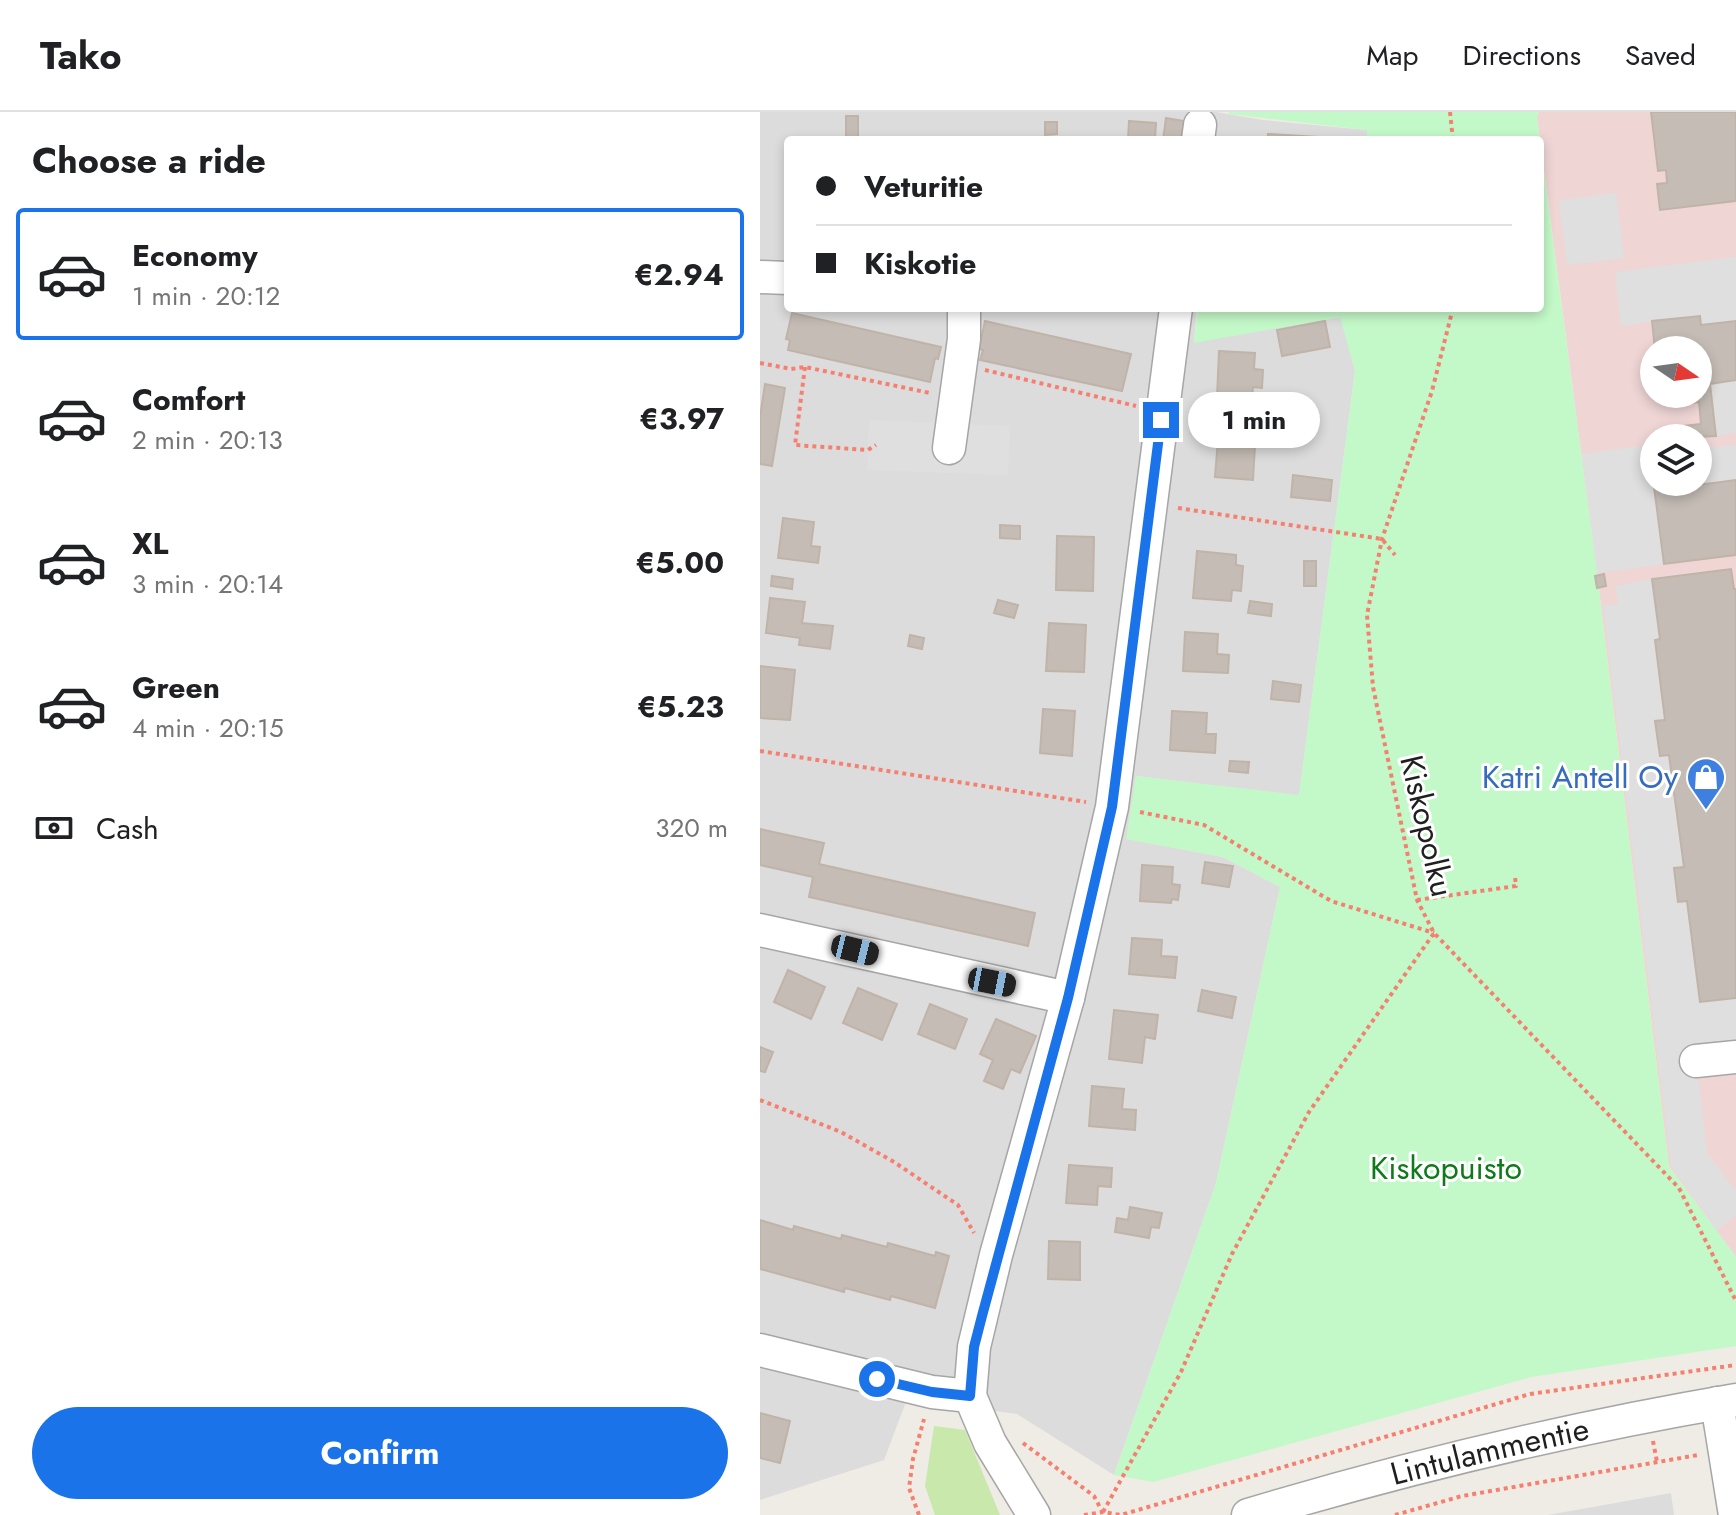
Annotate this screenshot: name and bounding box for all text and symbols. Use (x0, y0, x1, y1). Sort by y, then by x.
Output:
text: Tako (40, 28, 122, 83)
text: Map (1366, 35, 1418, 76)
text: Directions (1462, 35, 1581, 76)
text: Saved (1625, 35, 1696, 76)
text: Choose a ride (32, 134, 266, 186)
text: Veturitie (864, 165, 983, 208)
text: Economy (132, 234, 258, 277)
icon: car (36, 238, 108, 310)
text: Kiskotie (864, 242, 977, 285)
text: €2.94 (634, 253, 724, 296)
text: 1 min · 20:12 (132, 277, 280, 315)
north arrow (1640, 336, 1712, 408)
map controls (1640, 336, 1712, 496)
text: Comfort (132, 378, 245, 421)
icon: car (36, 382, 108, 454)
callout: 1 min (1189, 392, 1321, 448)
text: €3.97 (639, 397, 724, 440)
text: 1 min (1222, 401, 1286, 439)
route end (1143, 402, 1179, 438)
text: 2 min · 20:13 (132, 421, 283, 459)
button: layers (1640, 424, 1712, 496)
text: XL (132, 522, 168, 565)
icon: car (36, 526, 108, 598)
text: €5.00 (636, 541, 724, 584)
text: 3 min · 20:14 (132, 565, 283, 603)
text: Green (132, 666, 220, 709)
icon: car (36, 670, 108, 742)
text: €5.23 (637, 685, 724, 728)
text: 4 min · 20:15 (132, 709, 284, 747)
street label: Kiskopolku (1388, 751, 1466, 901)
place label: Katri Antell Oy (1482, 754, 1679, 800)
shop icon: Katri Antell Oy (1685, 756, 1727, 811)
icon: cash (32, 806, 76, 850)
text: Cash (96, 807, 159, 850)
text: 320 m (655, 809, 728, 847)
car (829, 933, 881, 967)
car (966, 966, 1018, 998)
park label: Kiskopuisto (1370, 1145, 1522, 1191)
route start (859, 1361, 895, 1397)
street label: Lintulammentie (1385, 1406, 1593, 1497)
button: Confirm (32, 1407, 728, 1499)

